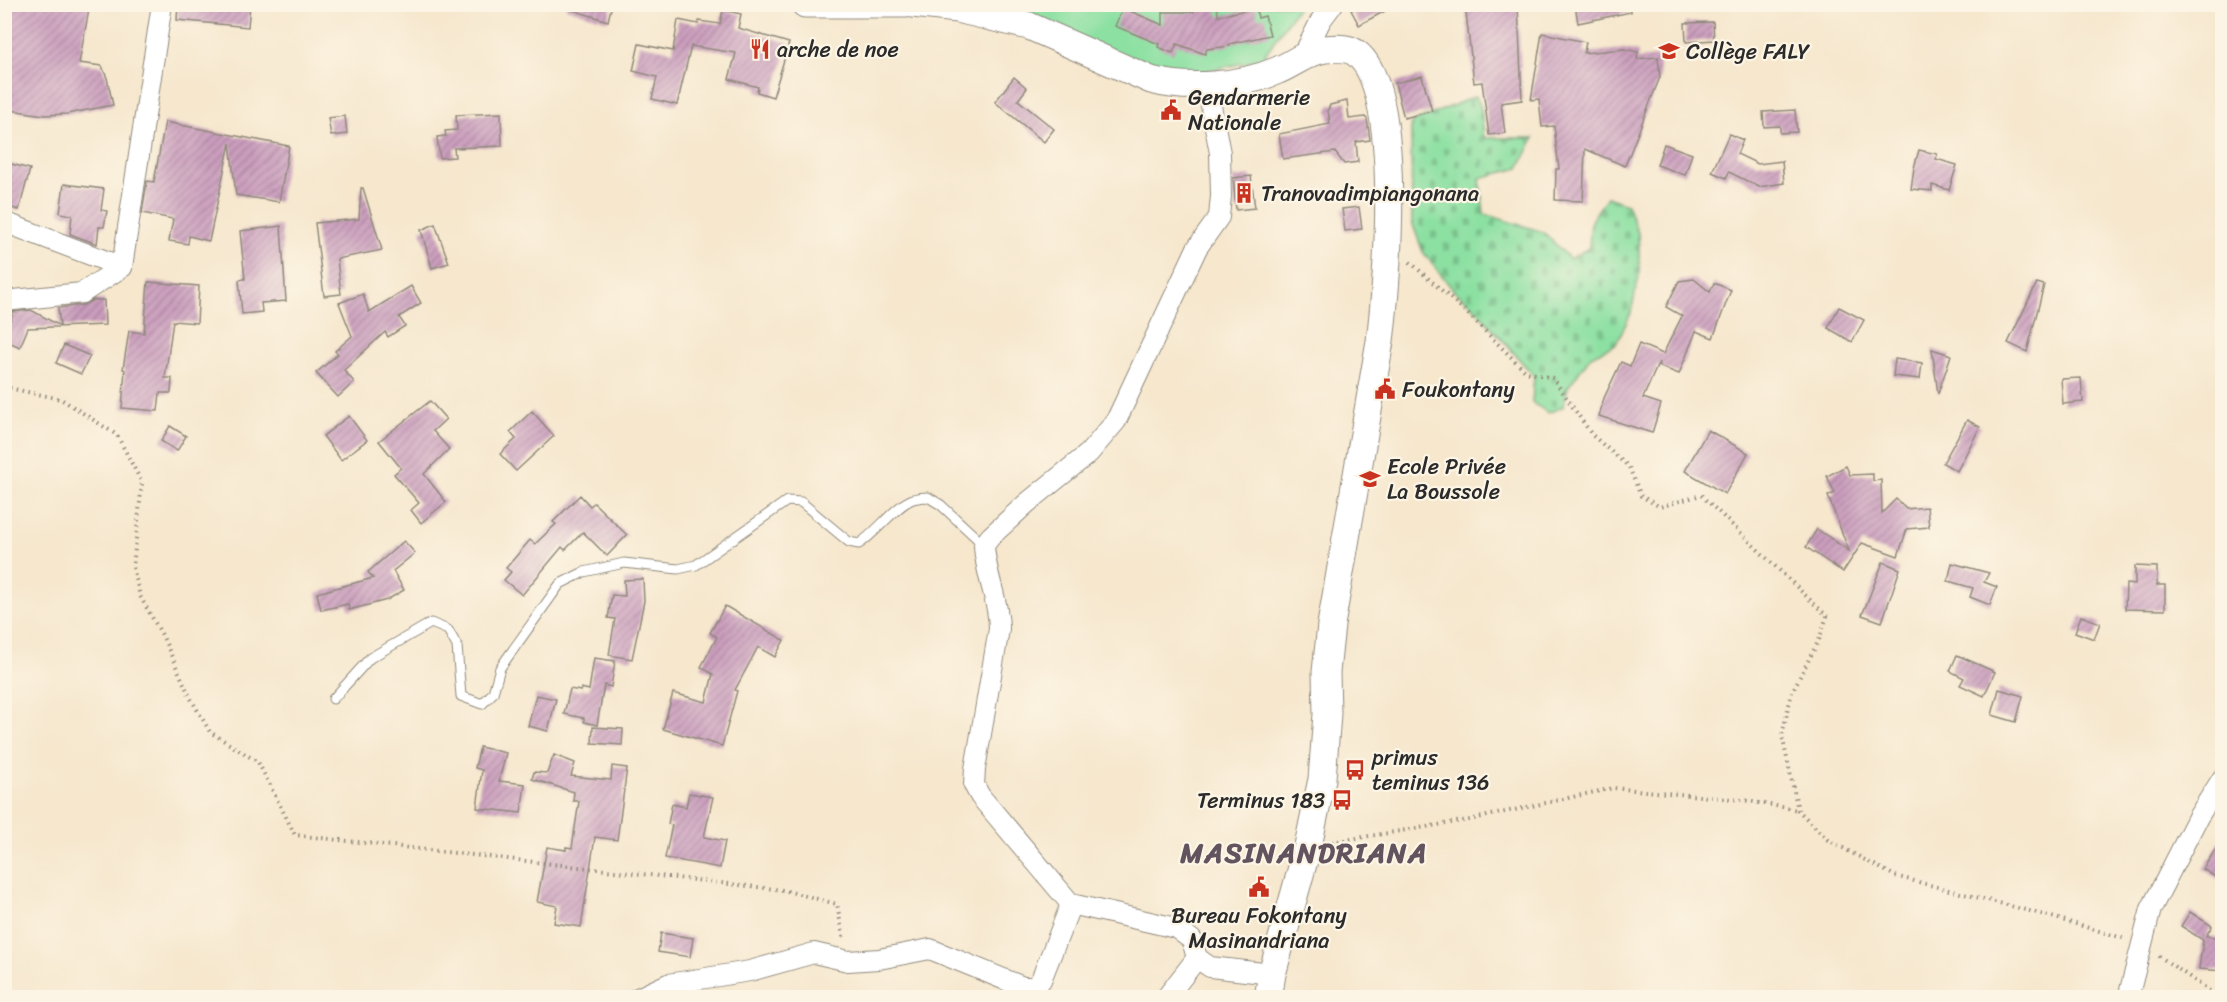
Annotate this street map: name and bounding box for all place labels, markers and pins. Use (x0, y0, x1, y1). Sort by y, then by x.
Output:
place label: arche de noe (777, 30, 899, 69)
place label: Collège FALY (1686, 32, 1811, 71)
restaurant icon: arche de noe (748, 37, 772, 61)
school or university icon: Collège FALY (1657, 39, 1681, 63)
place label: Gendarmerie Nationale (1188, 78, 1310, 142)
public building icon: Gendarmerie Nationale (1159, 98, 1183, 122)
place label: Tranovadimpiangonana (1261, 174, 1479, 213)
building icon: Tranovadimpiangonana (1232, 181, 1256, 205)
place label: Foukontany (1402, 370, 1515, 409)
public building icon: Foukontany (1373, 377, 1397, 401)
place label: Ecole Privée La Boussole (1387, 447, 1506, 511)
school or university icon: Ecole Privée La Boussole (1358, 467, 1382, 491)
place label: primus teminus 136 (1371, 738, 1489, 802)
bus stop icon: primus teminus 136 (1343, 758, 1367, 782)
place label: Terminus 183 (1197, 781, 1325, 820)
bus stop icon: Terminus 183 (1330, 788, 1354, 812)
public building icon: Bureau Fokontany Masinandriana (1247, 875, 1271, 899)
place label: Bureau Fokontany Masinandriana (1171, 896, 1347, 960)

